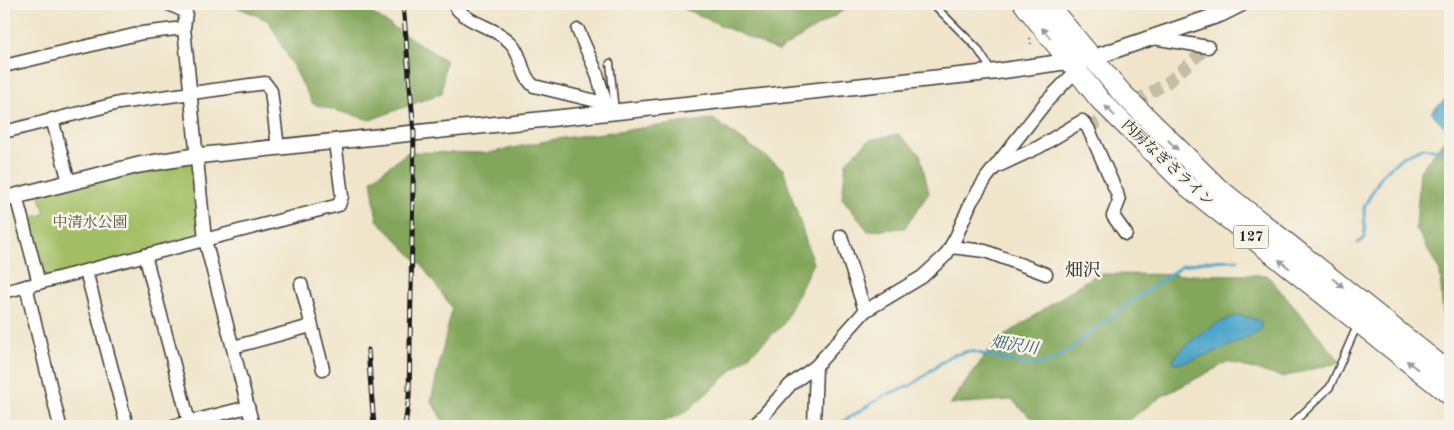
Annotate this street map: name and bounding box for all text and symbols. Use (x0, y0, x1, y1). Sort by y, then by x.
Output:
one-way arrow (1041, 27, 1052, 40)
one-way arrow (1104, 105, 1116, 117)
street label: 内房なぎさライン (1118, 116, 1217, 210)
one-way arrow (1167, 139, 1179, 151)
park label: 中清水公園 (52, 214, 128, 231)
road number: 127 (1234, 226, 1268, 248)
one-way arrow (1278, 258, 1291, 269)
district label: 畑沢 (1065, 261, 1101, 280)
one-way arrow (1331, 278, 1344, 289)
water label: 畑沢川 (989, 332, 1041, 358)
one-way arrow (1406, 359, 1419, 370)

